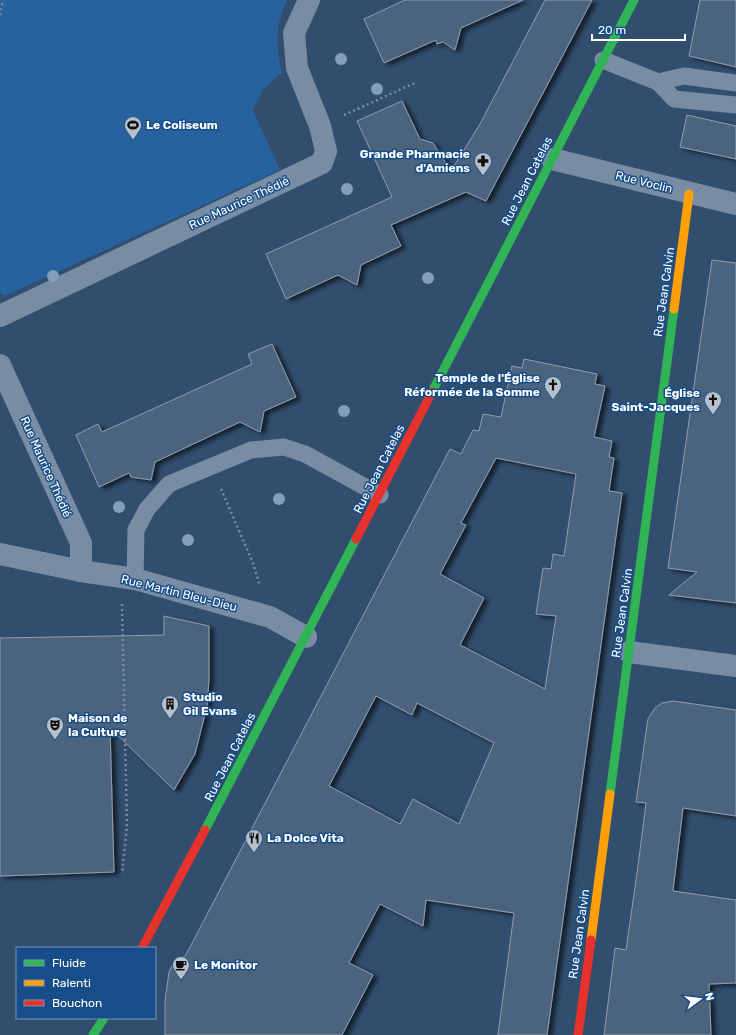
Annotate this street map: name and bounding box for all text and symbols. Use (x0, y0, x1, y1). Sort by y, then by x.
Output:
scale bar (592, 16, 685, 42)
text: 20 m (598, 23, 626, 37)
sports icon: Le Coliseum (123, 115, 143, 140)
place label: Le Coliseum (146, 118, 218, 132)
street label: Rue Jean Catelas (499, 134, 555, 228)
place label: Grande Pharmacie d'Amiens (360, 147, 470, 175)
pharmacy icon: Grande Pharmacie d'Amiens (473, 151, 493, 176)
street label: Rue Voclin (614, 168, 674, 196)
street label: Rue Maurice Thédié (187, 173, 292, 232)
street label: Rue Jean Calvin (651, 246, 677, 338)
place label: Temple de l'Église Réformée de la Somme (404, 371, 540, 399)
church icon: Temple de l'Église Réformée de la Somme (543, 375, 563, 400)
place label: Église Saint-Jacques (611, 386, 700, 414)
church icon: Église Saint-Jacques (703, 390, 723, 415)
street label: Rue Maurice Thédié (17, 414, 75, 520)
street label: Rue Jean Catelas (351, 422, 407, 516)
street label: Rue Jean Calvin (609, 567, 635, 659)
street label: Rue Martin Bleu-Dieu (120, 572, 238, 614)
place label: Studio Gil Evans (183, 690, 237, 718)
building icon: Studio Gil Evans (160, 694, 180, 719)
street label: Rue Jean Catelas (202, 710, 258, 804)
place label: Maison de la Culture (68, 711, 127, 739)
theatre icon: Maison de la Culture (45, 715, 65, 740)
restaurant icon: La Dolce Vita (244, 828, 264, 853)
place label: La Dolce Vita (267, 831, 344, 845)
street label: Rue Jean Calvin (566, 888, 592, 980)
legend (16, 947, 156, 1019)
cafe icon: Le Monitor (171, 955, 191, 980)
text: Fluide (52, 956, 86, 970)
place label: Le Monitor (194, 958, 258, 972)
text: Ralenti (52, 976, 91, 990)
north arrow (680, 979, 720, 1019)
text: N (702, 991, 717, 1002)
text: Bouchon (52, 996, 102, 1010)

